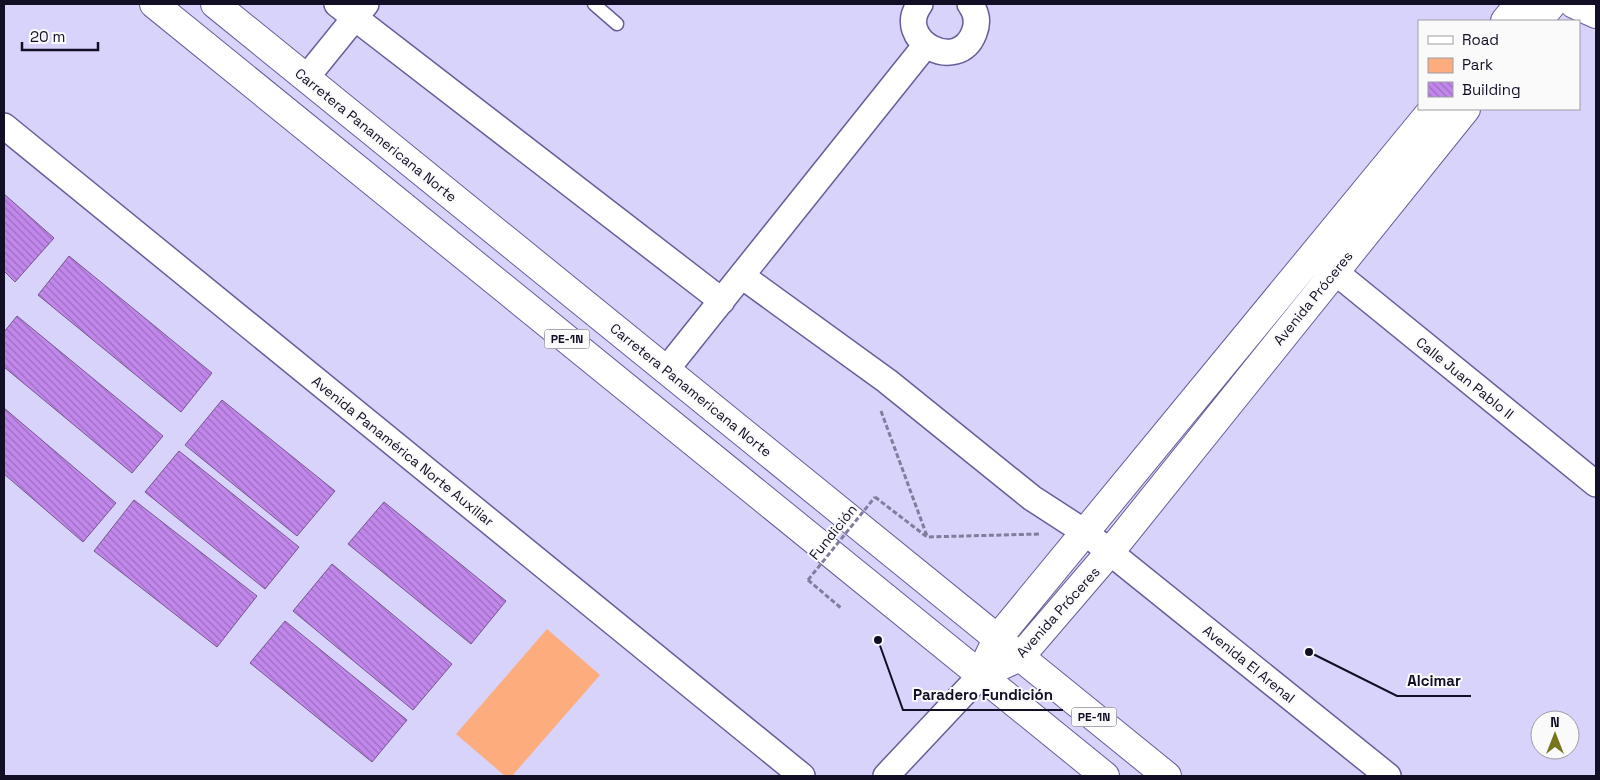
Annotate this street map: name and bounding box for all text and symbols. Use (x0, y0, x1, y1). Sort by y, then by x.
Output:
scale bar (22, 20, 99, 52)
legend (1418, 20, 1580, 110)
text: 20 m (30, 27, 65, 46)
text: Road (1462, 30, 1499, 49)
text: Park (1462, 55, 1493, 74)
street label: Carretera Panamericana Norte (292, 64, 460, 206)
text: Building (1462, 80, 1521, 99)
street label: Avenida Próceres (1269, 247, 1357, 349)
street label: Carretera Panamericana Norte (607, 319, 775, 461)
road number: PE-1N (544, 329, 590, 348)
street label: Calle Juan Pablo II (1413, 333, 1517, 423)
street label: Avenida Panamérica Norte Auxiliar (308, 372, 498, 530)
street label: Fundición (805, 501, 861, 563)
street label: Avenida Próceres (1012, 563, 1104, 661)
street label: Avenida El Arenal (1199, 621, 1299, 707)
callout: Alcimar (1397, 666, 1471, 696)
text: Alcimar (1407, 671, 1461, 690)
callout: Paradero Fundición (903, 680, 1063, 710)
text: Paradero Fundición (913, 685, 1053, 704)
road number: PE-1N (1072, 708, 1116, 726)
north arrow (1530, 710, 1580, 760)
text: N (1550, 713, 1560, 731)

